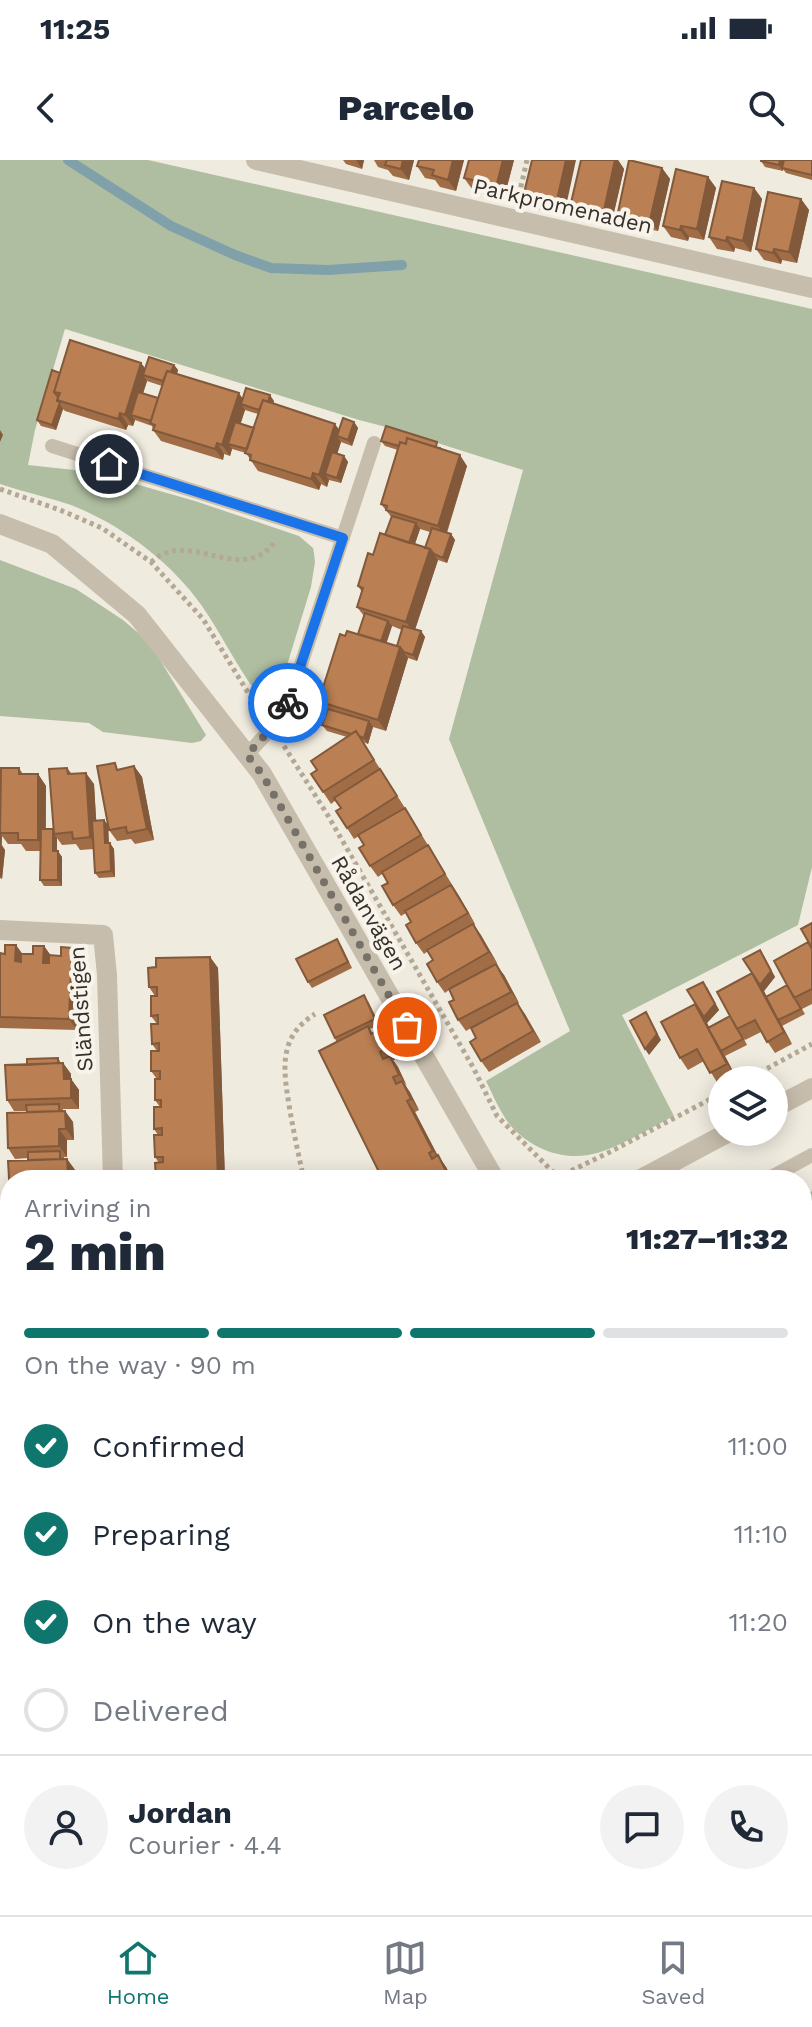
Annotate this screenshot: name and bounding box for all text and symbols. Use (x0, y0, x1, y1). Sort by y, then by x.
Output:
text: 11:25 (40, 11, 110, 46)
icon: back (24, 86, 68, 130)
icon: search (744, 86, 788, 130)
text: Parcelo (338, 87, 474, 129)
street label: Parkpromenaden (471, 173, 655, 239)
pin (75, 430, 143, 498)
icon: home (87, 442, 131, 486)
courier (248, 663, 328, 743)
icon: bike (266, 681, 310, 725)
street label: Rådanvägen (326, 851, 412, 975)
street label: Sländstigen (64, 946, 98, 1072)
pin (373, 993, 441, 1061)
icon: bag (385, 1005, 429, 1049)
map controls (708, 1066, 788, 1146)
button: layers (708, 1066, 788, 1146)
text: Arriving in (24, 1193, 152, 1223)
text: 11:27–11:32 (626, 1221, 788, 1256)
text: 2 min (24, 1222, 166, 1283)
text: On the way · 90 m (24, 1350, 256, 1380)
icon: check (24, 1424, 68, 1468)
text: Confirmed (92, 1429, 246, 1464)
text: 11:00 (728, 1431, 788, 1461)
icon: check (24, 1512, 68, 1556)
text: Preparing (92, 1517, 230, 1552)
text: 11:10 (734, 1519, 788, 1549)
icon: check (24, 1600, 68, 1644)
text: On the way (92, 1605, 257, 1640)
text: 11:20 (729, 1607, 788, 1637)
text: Delivered (92, 1693, 229, 1728)
button: person (24, 1785, 108, 1869)
button: chat (600, 1785, 684, 1869)
button: phone (704, 1785, 788, 1869)
text: Jordan (128, 1795, 232, 1830)
text: Courier · 4.4 (128, 1830, 282, 1860)
tab: Home (107, 1936, 170, 2009)
tab: Map (383, 1936, 428, 2009)
tab: Saved (641, 1936, 705, 2009)

